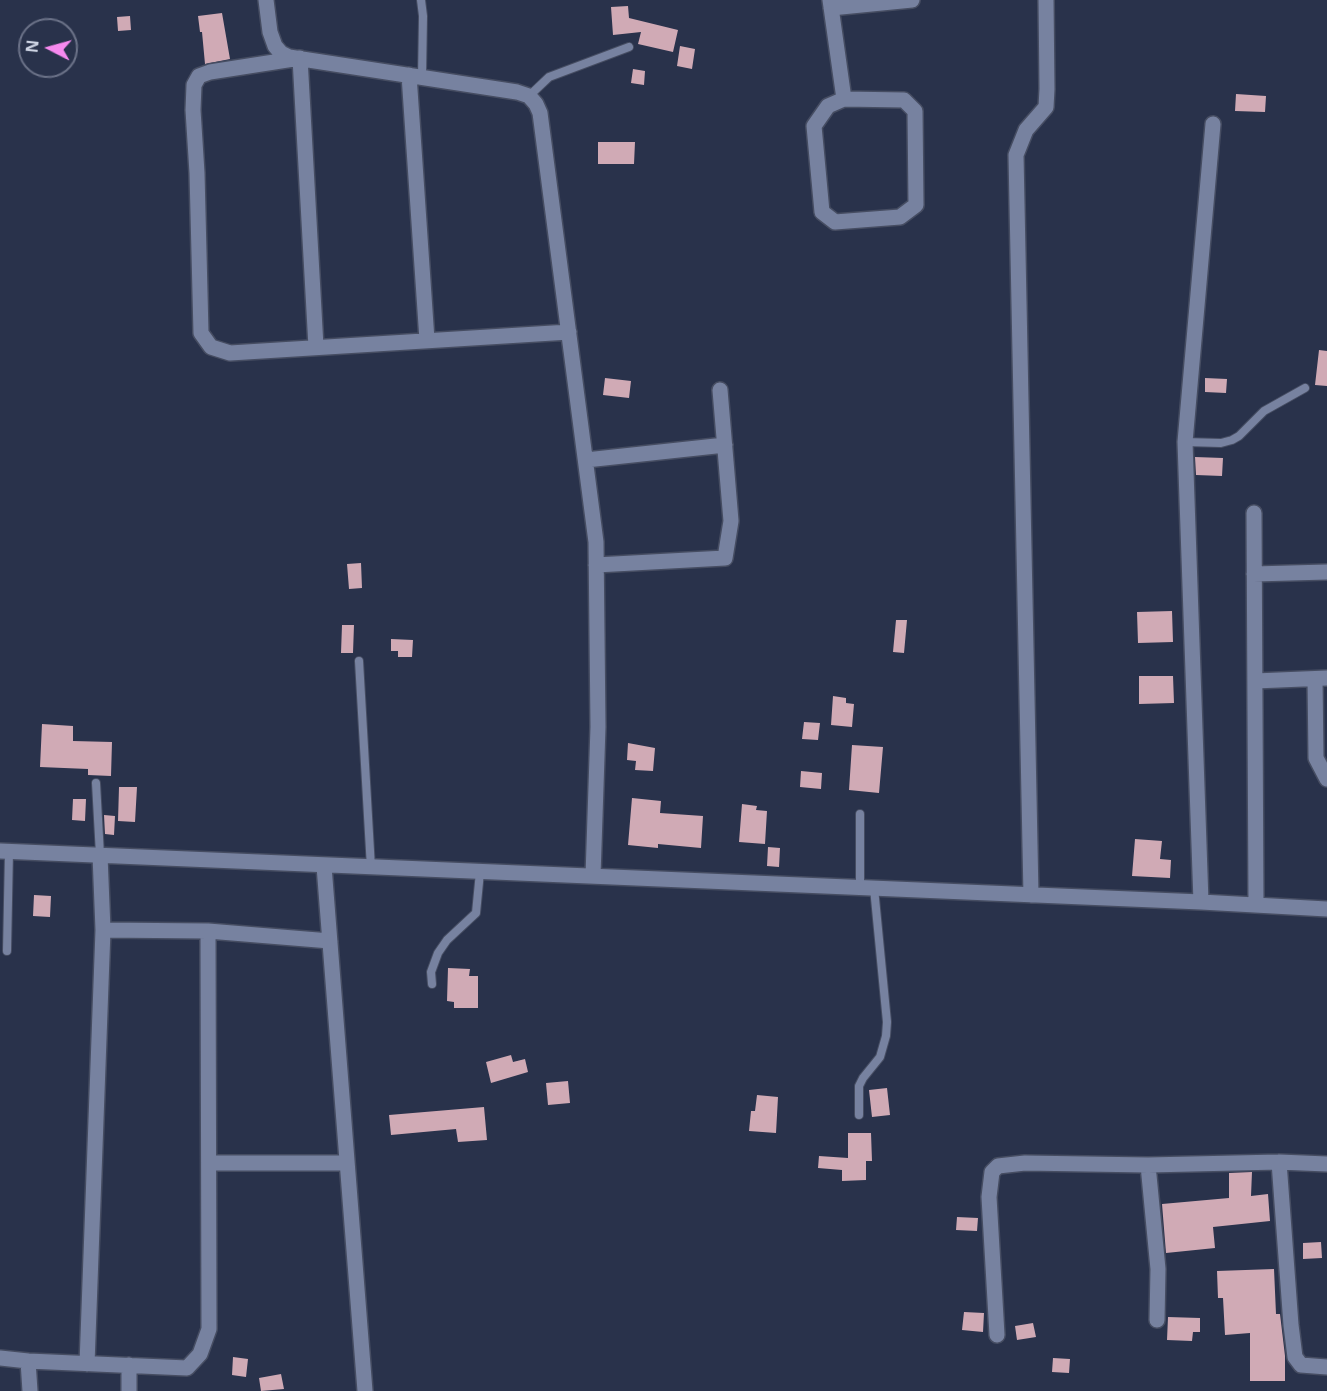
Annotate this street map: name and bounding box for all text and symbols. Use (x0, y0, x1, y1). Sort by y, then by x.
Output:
north arrow (18, 18, 78, 78)
text: N (20, 39, 44, 54)

